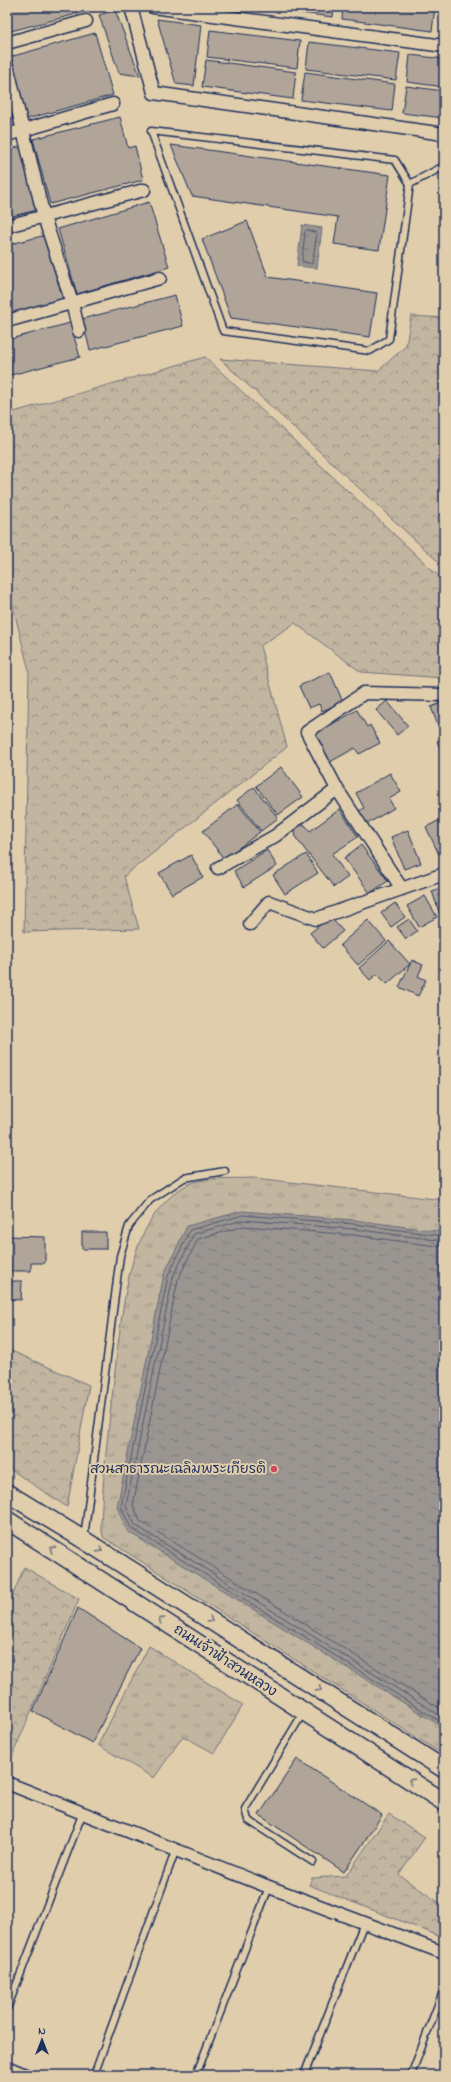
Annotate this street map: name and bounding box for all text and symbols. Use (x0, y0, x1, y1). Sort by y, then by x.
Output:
place label: สวนสาธารณะเฉลิมพระเกียรติ (90, 1459, 266, 1480)
marker: สวนสาธารณะเฉลิมพระเกียรติ (269, 1464, 279, 1474)
one-way arrow (96, 1545, 103, 1553)
one-way arrow (49, 1546, 56, 1554)
one-way arrow (206, 1615, 213, 1622)
one-way arrow (158, 1617, 165, 1624)
street label: ถนนเจ้าฟ้าสวนหลวง (169, 1620, 281, 1702)
one-way arrow (315, 1685, 322, 1692)
one-way arrow (408, 1778, 415, 1786)
north arrow (22, 2020, 62, 2060)
text: N (38, 2023, 46, 2039)

